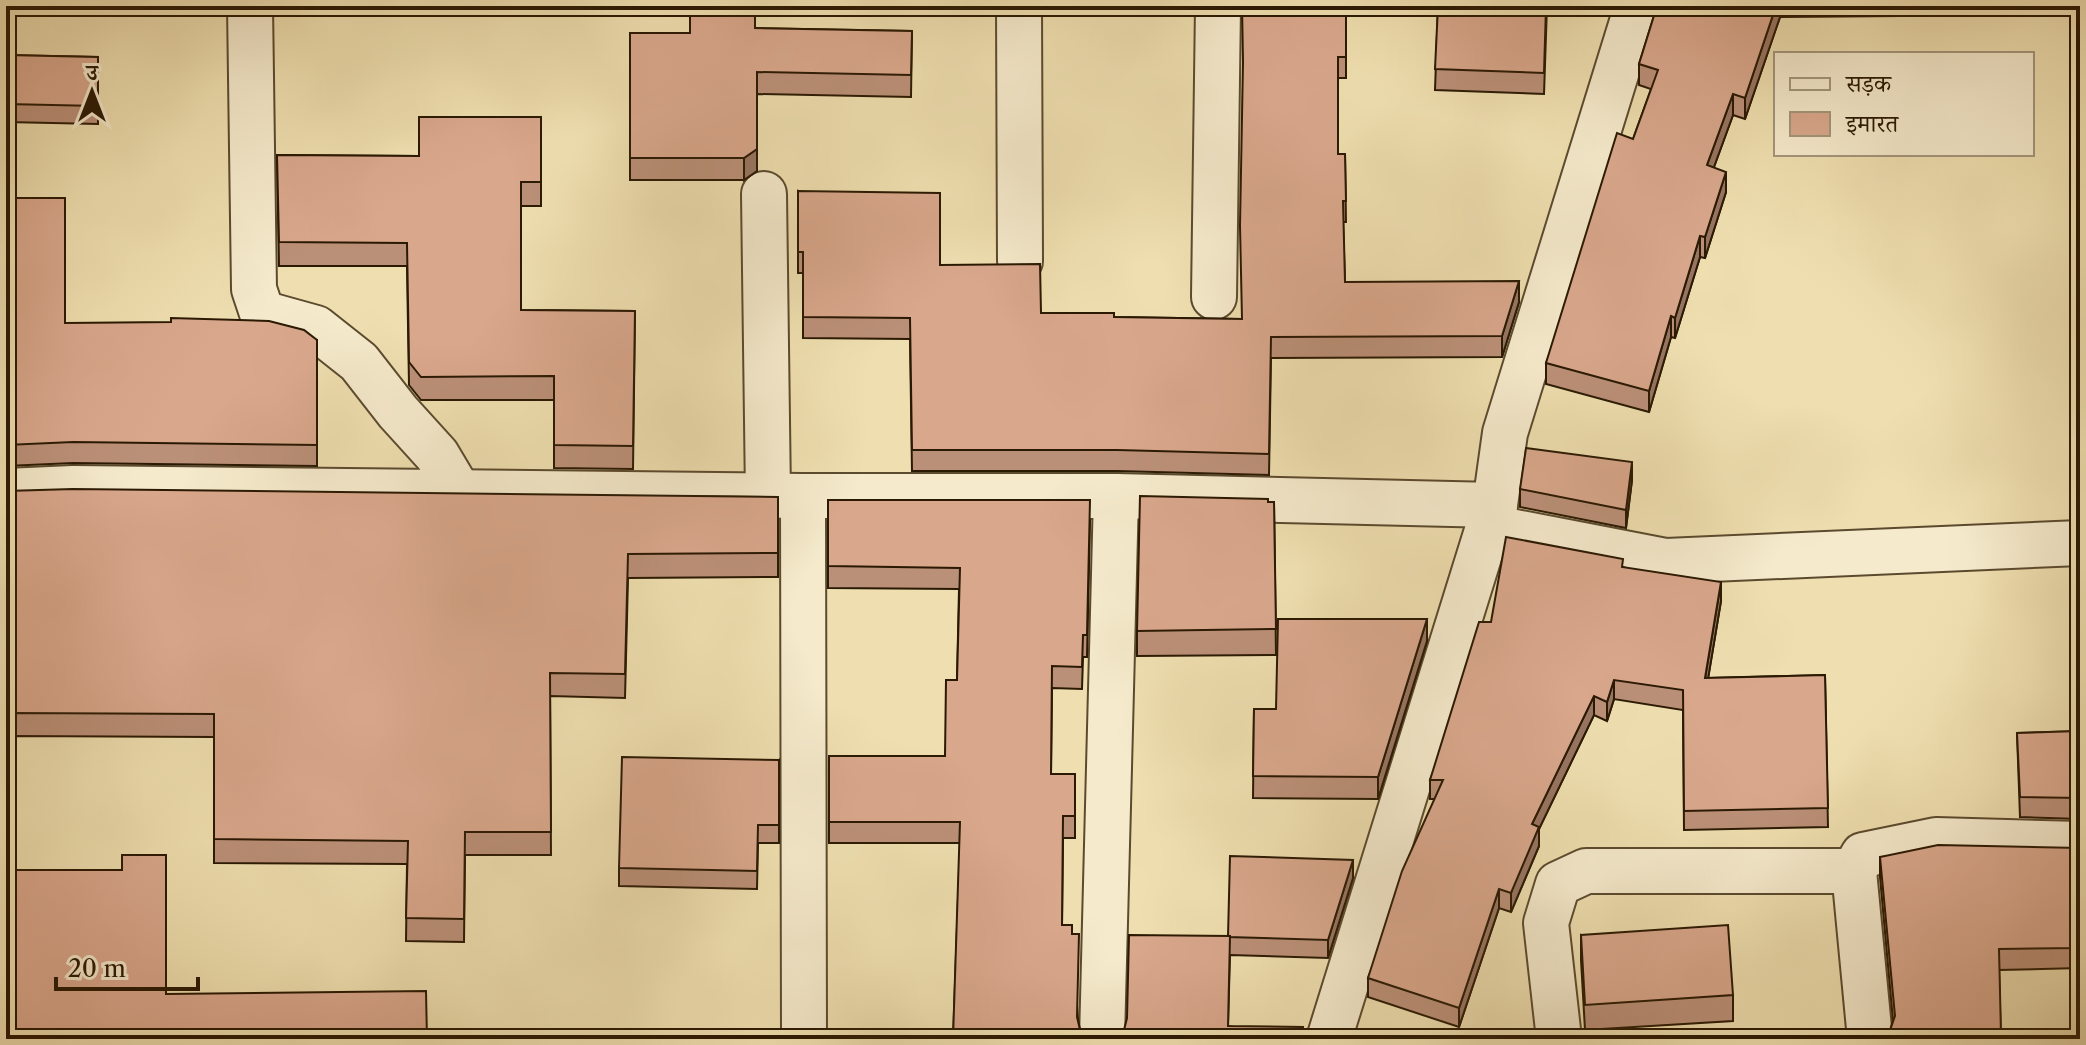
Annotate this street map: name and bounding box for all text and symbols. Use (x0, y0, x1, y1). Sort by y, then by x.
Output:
north arrow (52, 52, 132, 132)
legend (1774, 52, 2034, 156)
text: उ (84, 59, 99, 86)
text: सड़क (1845, 69, 1893, 98)
text: इमारत (1845, 109, 1899, 138)
scale bar (56, 941, 198, 991)
text: 20 m (68, 954, 126, 983)

